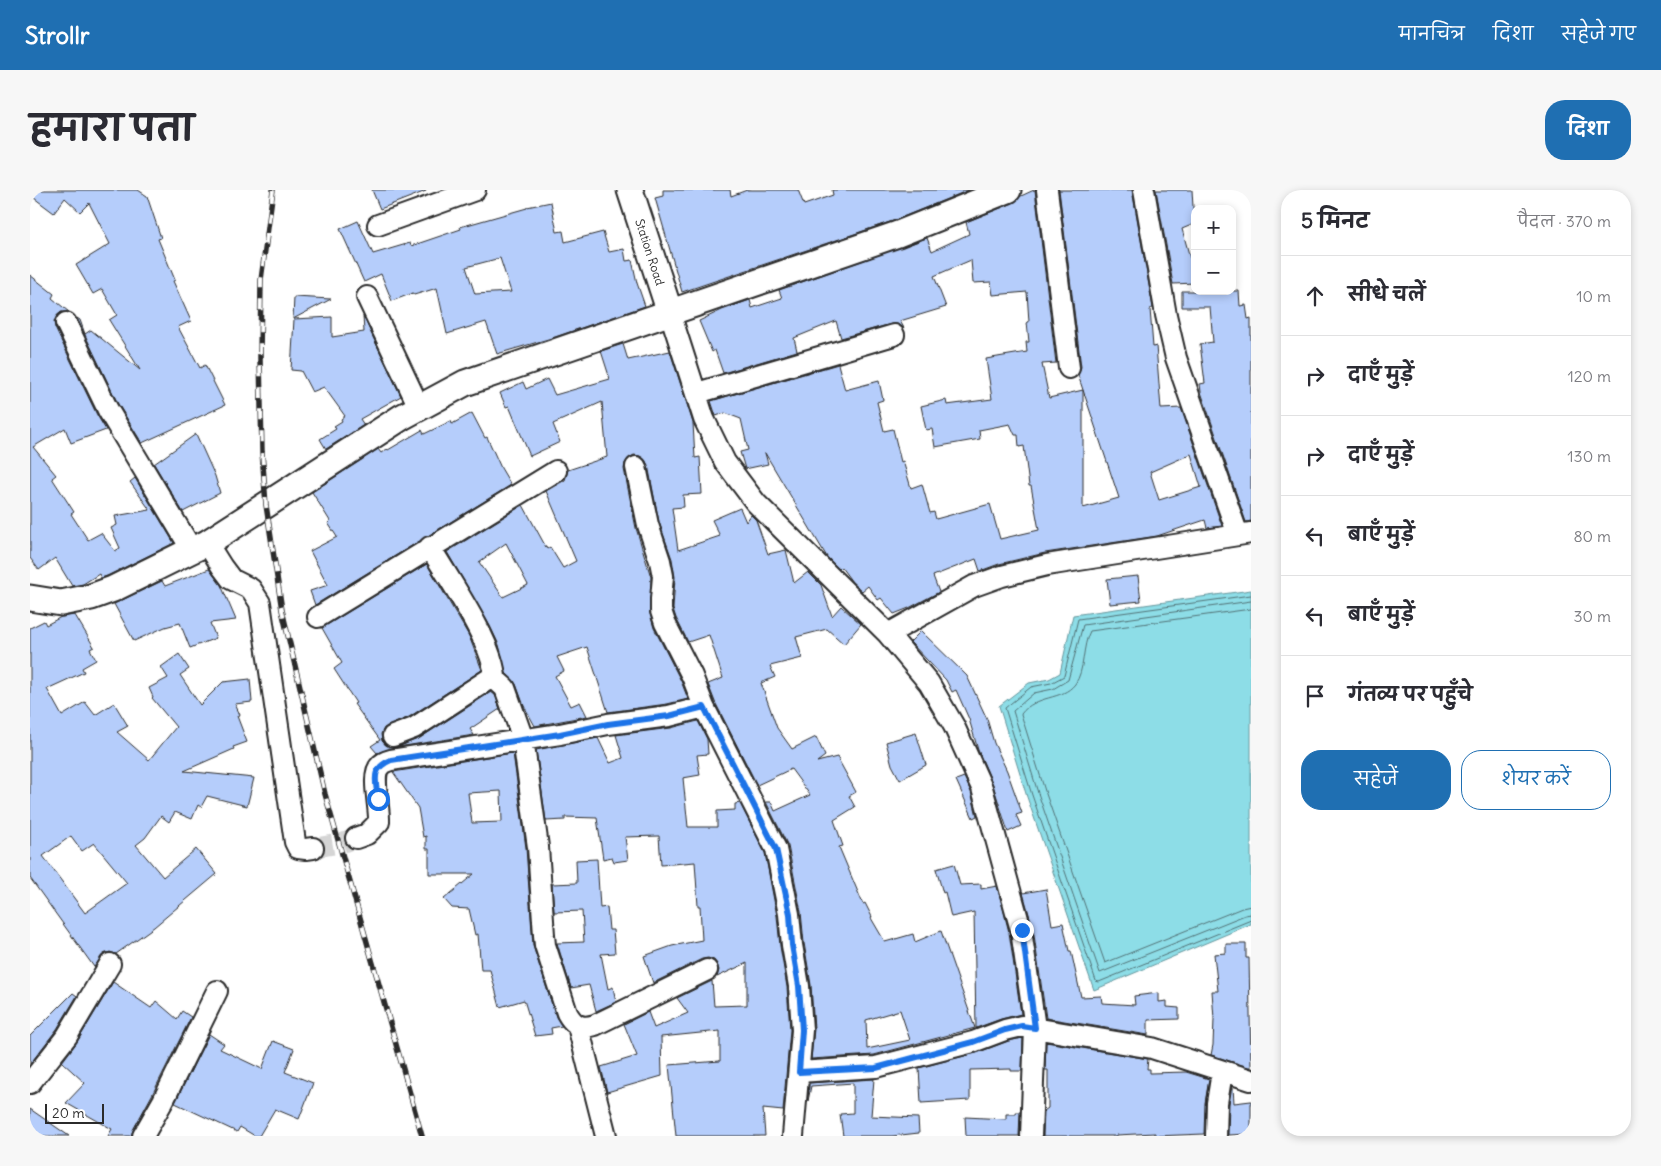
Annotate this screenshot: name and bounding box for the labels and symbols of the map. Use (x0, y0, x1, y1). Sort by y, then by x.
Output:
street label: Station Road (632, 217, 668, 287)
route start (367, 788, 390, 811)
route end (1011, 919, 1034, 942)
scale bar (45, 1101, 104, 1124)

